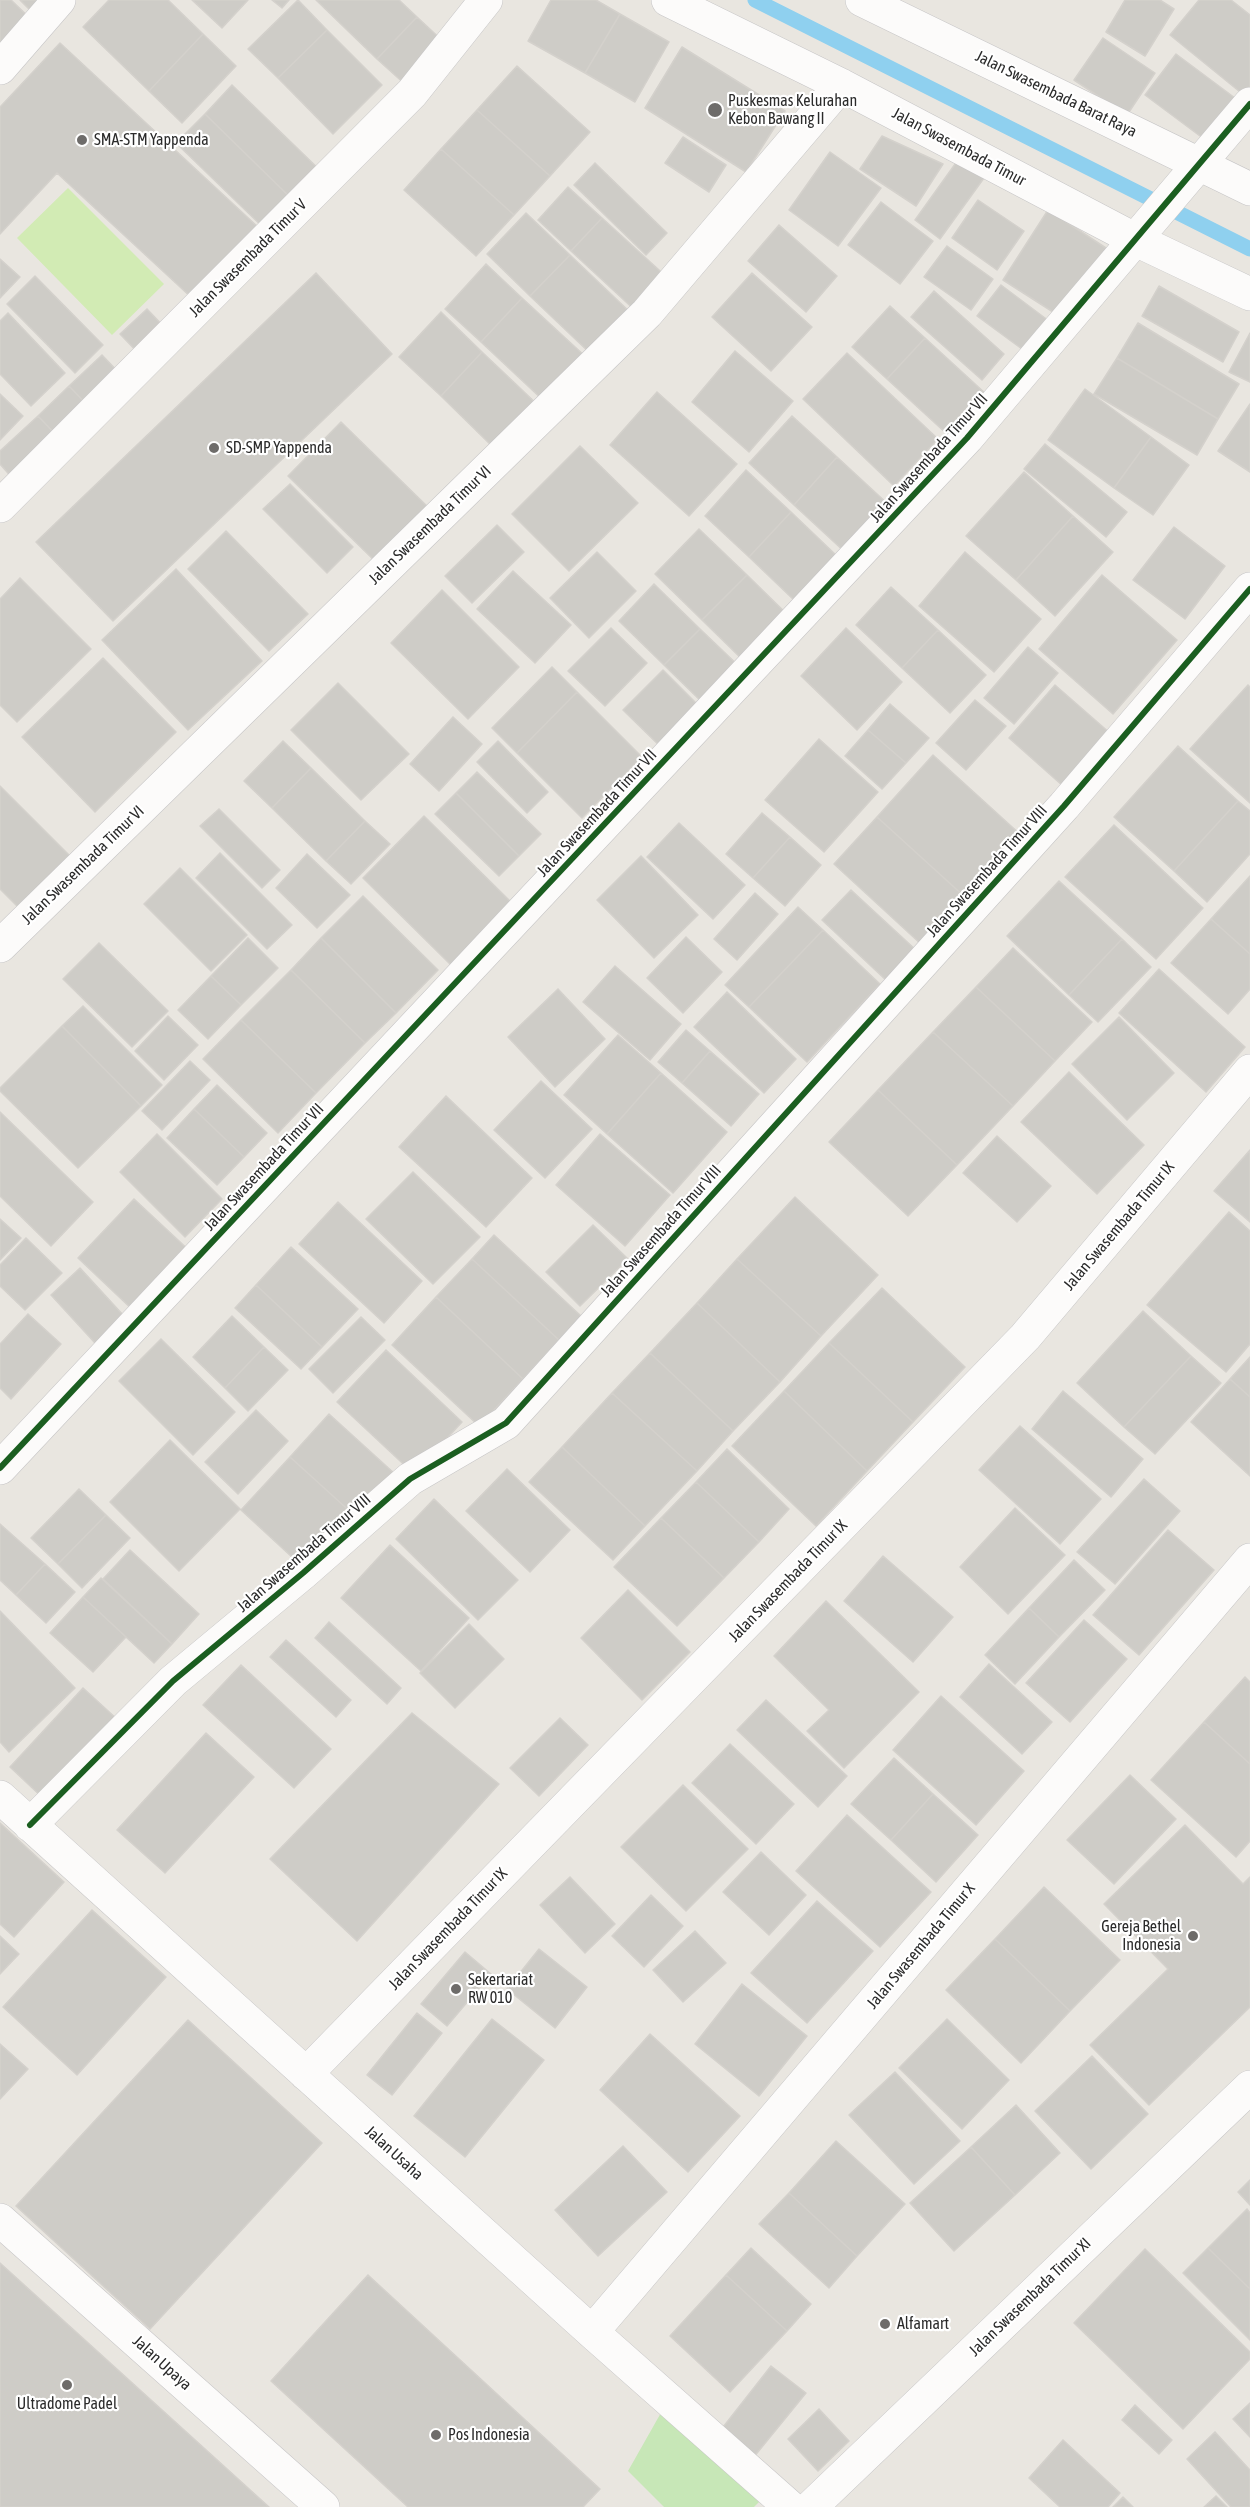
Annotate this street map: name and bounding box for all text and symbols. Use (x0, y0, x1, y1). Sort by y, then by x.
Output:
street label: Jalan Swasembada Barat Raya (972, 47, 1140, 141)
place label: Puskesmas Kelurahan Kebon Bawang II (728, 91, 857, 129)
marker: Puskesmas Kelurahan Kebon Bawang II (706, 101, 724, 119)
street label: Jalan Swasembada Timur (889, 104, 1029, 190)
place label: SMA-STM Yappenda (94, 130, 209, 150)
marker: SMA-STM Yappenda (75, 133, 89, 147)
street label: Jalan Swasembada Timur V (185, 195, 311, 321)
street label: Jalan Swasembada Timur VII (866, 390, 992, 526)
place label: SD-SMP Yappenda (226, 438, 332, 458)
marker: SD-SMP Yappenda (207, 441, 221, 455)
street label: Jalan Swasembada Timur VI (365, 462, 495, 588)
street label: Jalan Swasembada Timur VII (533, 745, 661, 881)
street label: Jalan Swasembada Timur VIII (923, 801, 1051, 941)
street label: Jalan Swasembada Timur VI (18, 802, 148, 928)
street label: Jalan Swasembada Timur VII (200, 1099, 328, 1235)
street label: Jalan Swasembada Timur IX (1060, 1158, 1178, 1294)
street label: Jalan Swasembada Timur VIII (597, 1161, 725, 1301)
street label: Jalan Swasembada Timur VIII (233, 1490, 375, 1616)
street label: Jalan Swasembada Timur IX (725, 1516, 851, 1646)
street label: Jalan Swasembada Timur IX (385, 1864, 511, 1994)
street label: Jalan Swasembada Timur X (863, 1879, 979, 2013)
place label: Gereja Bethel Indonesia (1101, 1917, 1181, 1955)
marker: Gereja Bethel Indonesia (1186, 1929, 1200, 1943)
place label: Sekertariat RW 010 (468, 1970, 533, 2008)
marker: Sekertariat RW 010 (449, 1982, 463, 1996)
street label: Jalan Usaha (361, 2122, 427, 2184)
street label: Jalan Swasembada Timur XI (965, 2234, 1095, 2360)
place label: Alfamart (897, 2314, 949, 2334)
marker: Alfamart (878, 2317, 892, 2331)
street label: Jalan Upaya (129, 2332, 195, 2394)
marker: Ultradome Padel (60, 2378, 74, 2392)
place label: Ultradome Padel (17, 2394, 117, 2414)
place label: Pos Indonesia (448, 2425, 530, 2445)
marker: Pos Indonesia (429, 2428, 443, 2442)

